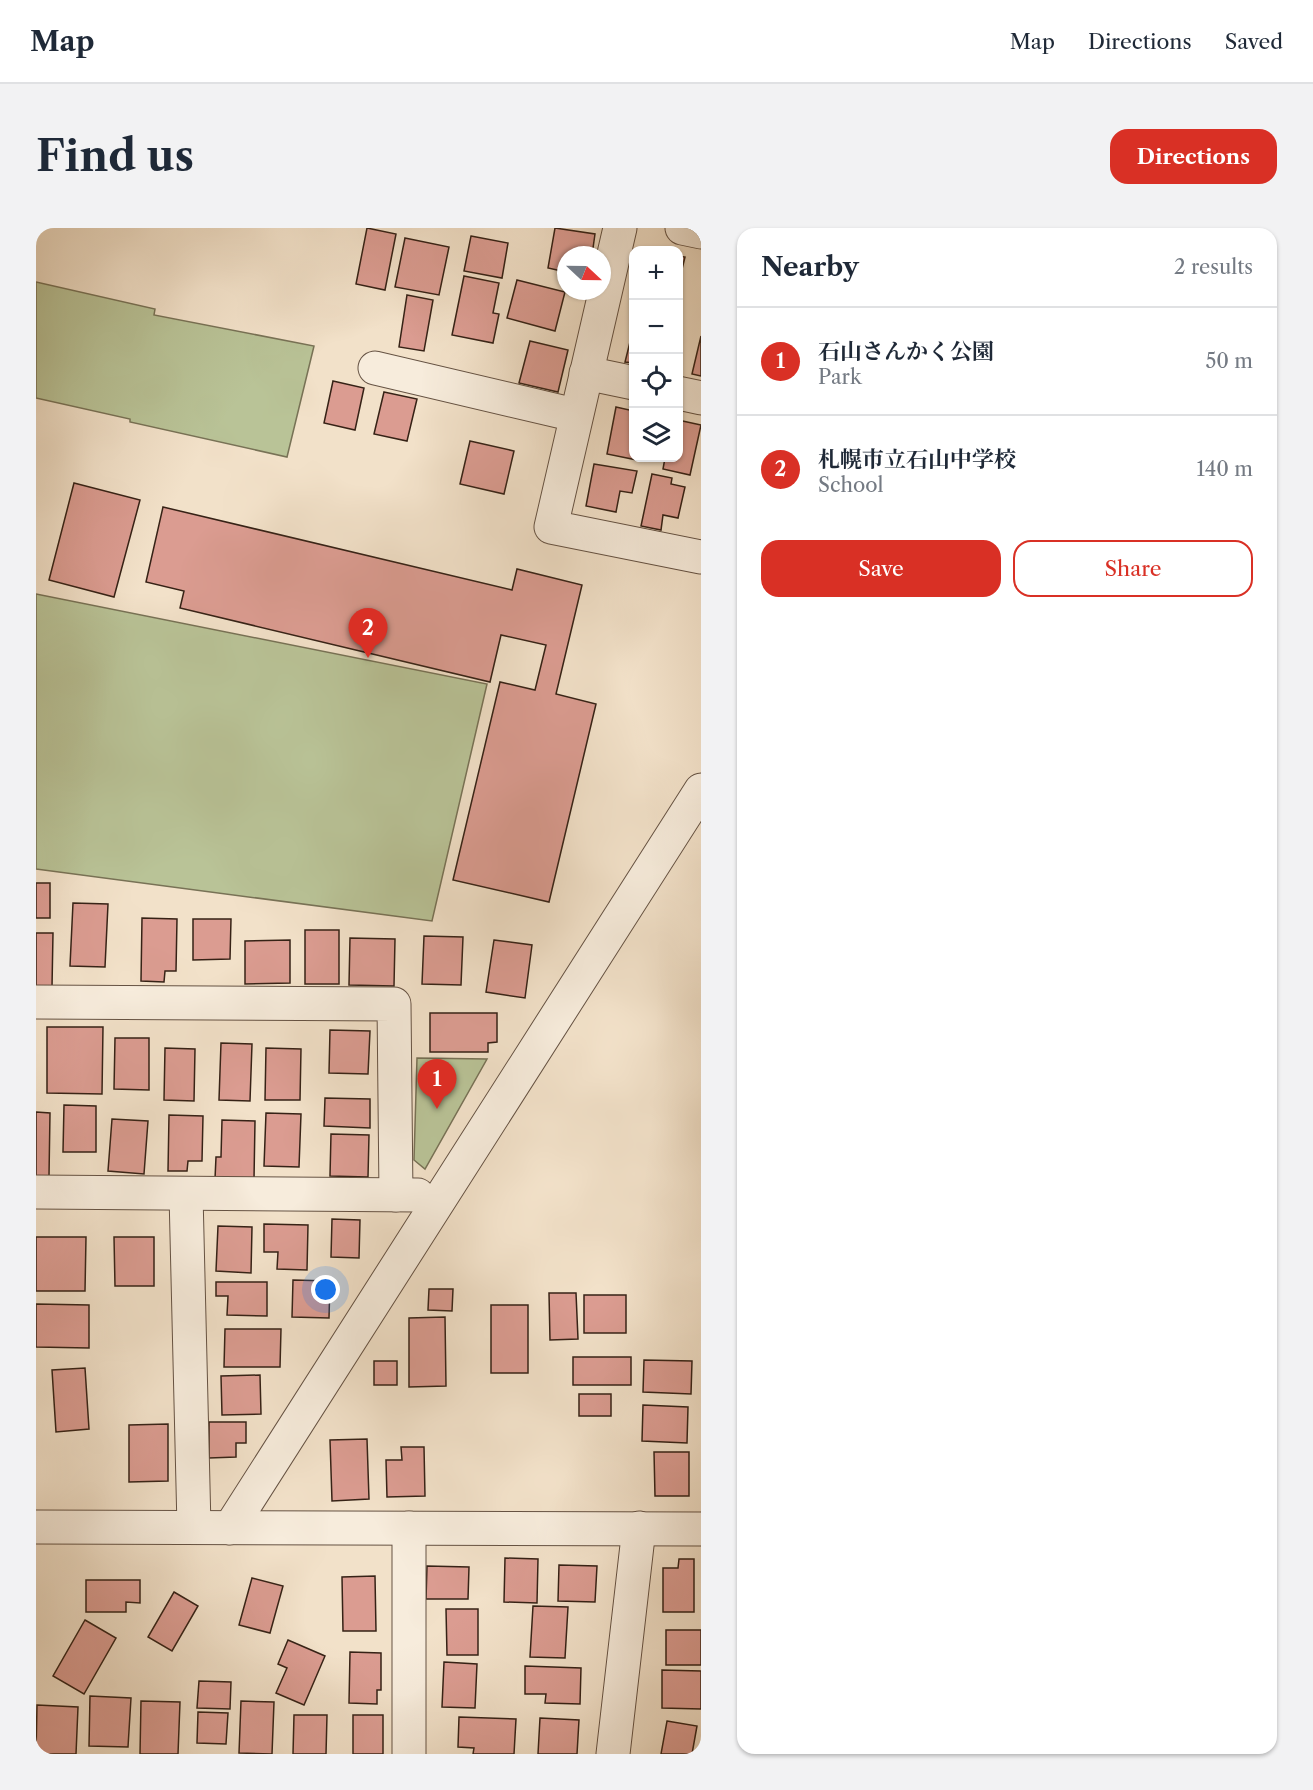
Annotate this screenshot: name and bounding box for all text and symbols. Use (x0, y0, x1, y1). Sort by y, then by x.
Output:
text: Map (30, 24, 94, 58)
text: Map (1010, 29, 1055, 54)
text: Directions (1088, 29, 1192, 54)
text: Saved (1225, 29, 1283, 54)
button: Directions (1110, 129, 1277, 184)
text: Find us (36, 130, 194, 182)
north arrow (557, 246, 611, 300)
map controls (629, 246, 683, 462)
button: + (629, 246, 683, 300)
text: Nearby (761, 251, 859, 283)
text: 2 results (1174, 255, 1253, 279)
button: − (629, 300, 683, 354)
text: 石山さんかく公園 (818, 338, 994, 365)
text: 1 (776, 349, 785, 373)
text: 50 m (1206, 349, 1253, 373)
button: locate (629, 354, 683, 408)
text: Park (818, 365, 861, 389)
button: layers (629, 408, 683, 462)
text: 札幌市立石山中学校 (818, 446, 1016, 473)
text: 2 (775, 457, 786, 481)
text: 140 m (1196, 457, 1253, 481)
text: School (818, 473, 883, 497)
button: Save (761, 540, 1001, 597)
button: Share (1013, 540, 1253, 597)
pin: 2 (348, 608, 388, 658)
pin: 1 (418, 1060, 456, 1109)
your location (311, 1275, 340, 1304)

